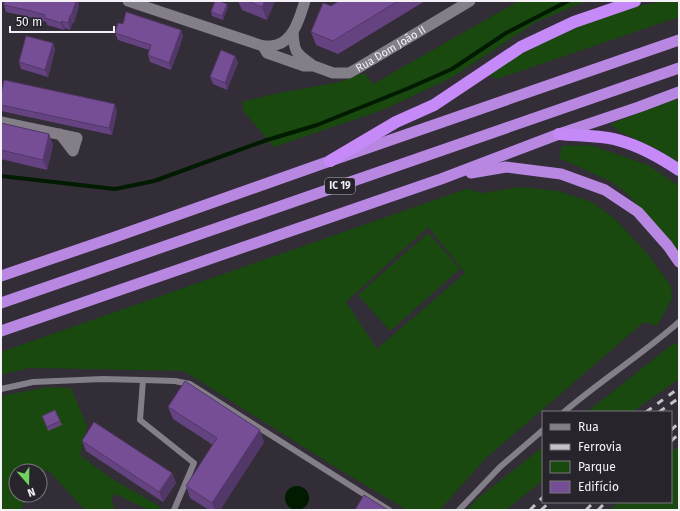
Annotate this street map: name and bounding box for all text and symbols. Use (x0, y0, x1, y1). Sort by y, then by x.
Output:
scale bar (10, 8, 114, 34)
text: 50 m (16, 15, 42, 29)
street label: Rua Dom João II (353, 23, 428, 75)
road number: IC 19 (325, 178, 355, 194)
legend (542, 411, 672, 503)
text: Rua (578, 420, 599, 434)
text: Ferrovia (578, 440, 622, 454)
text: Parque (578, 460, 616, 474)
north arrow (8, 463, 48, 503)
text: Edifício (578, 480, 619, 494)
text: N (26, 485, 37, 499)

